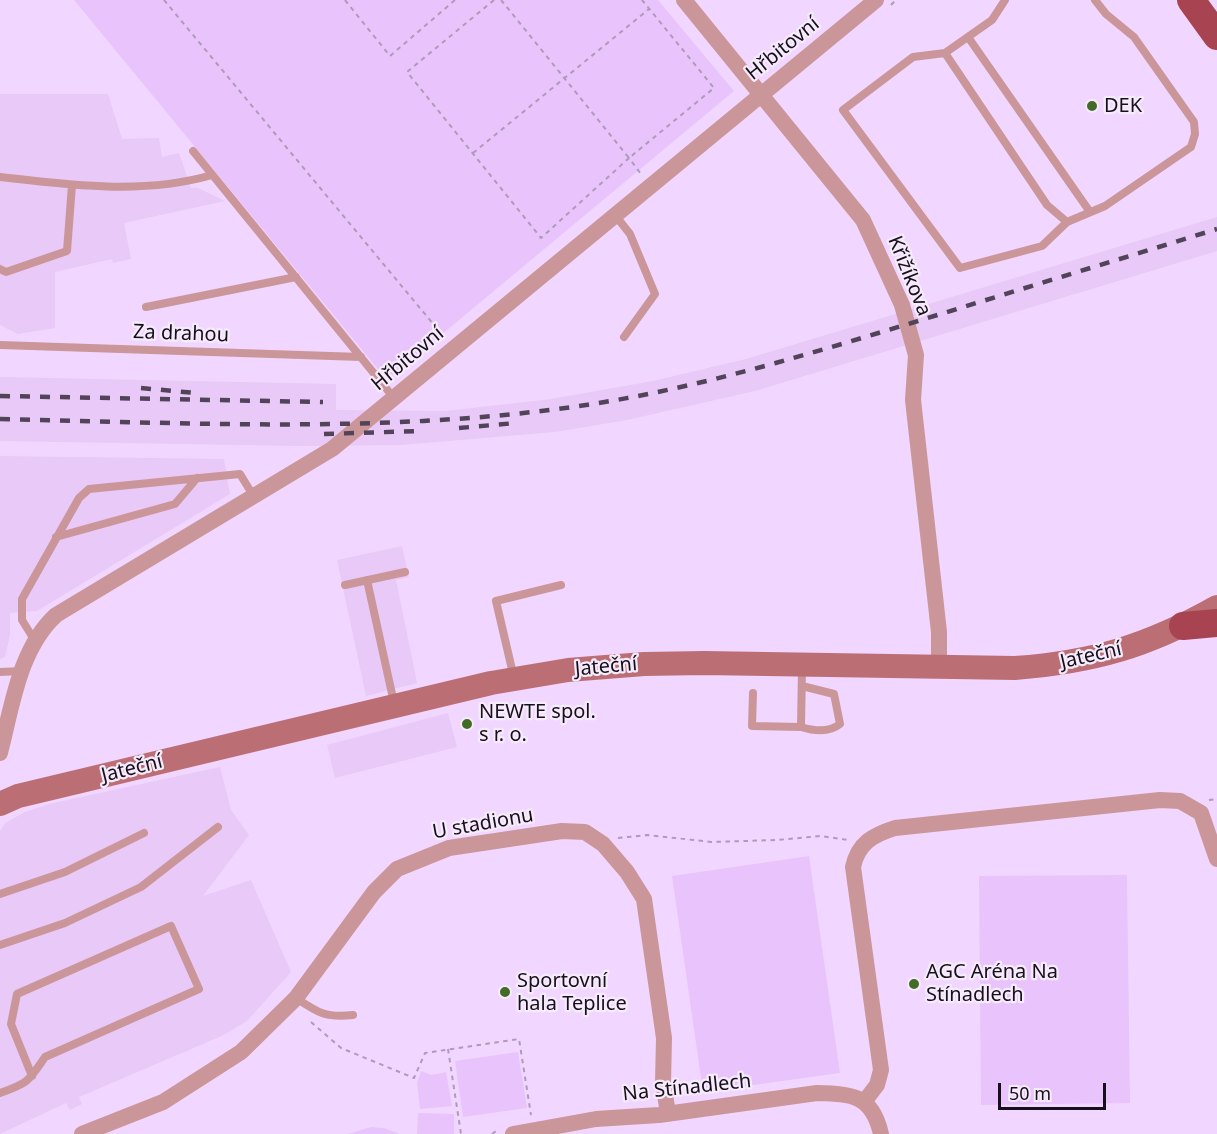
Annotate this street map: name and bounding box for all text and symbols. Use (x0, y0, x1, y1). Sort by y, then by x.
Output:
street label: Hřbitovní (742, 12, 824, 86)
place label: DEK (1104, 94, 1142, 118)
marker: DEK (1085, 99, 1099, 113)
street label: Křižíkova (882, 233, 936, 319)
street label: Za drahou (133, 320, 229, 348)
street label: Hřbitovní (367, 322, 449, 396)
street label: Jateční (1058, 637, 1124, 675)
street label: Jateční (574, 652, 638, 682)
place label: NEWTE spol. s r. o. (479, 700, 596, 747)
marker: NEWTE spol. s r. o. (460, 717, 474, 731)
street label: Jateční (99, 750, 165, 788)
street label: U stadionu (431, 803, 535, 845)
place label: AGC Aréna Na Stínadlech (926, 960, 1058, 1007)
place label: Sportovní hala Teplice (517, 969, 627, 1016)
marker: AGC Aréna Na Stínadlech (907, 977, 921, 991)
marker: Sportovní hala Teplice (498, 985, 512, 999)
street label: Na Stínadlech (621, 1069, 753, 1107)
scale bar (1001, 1071, 1109, 1109)
text: 50 m (1009, 1081, 1051, 1105)

